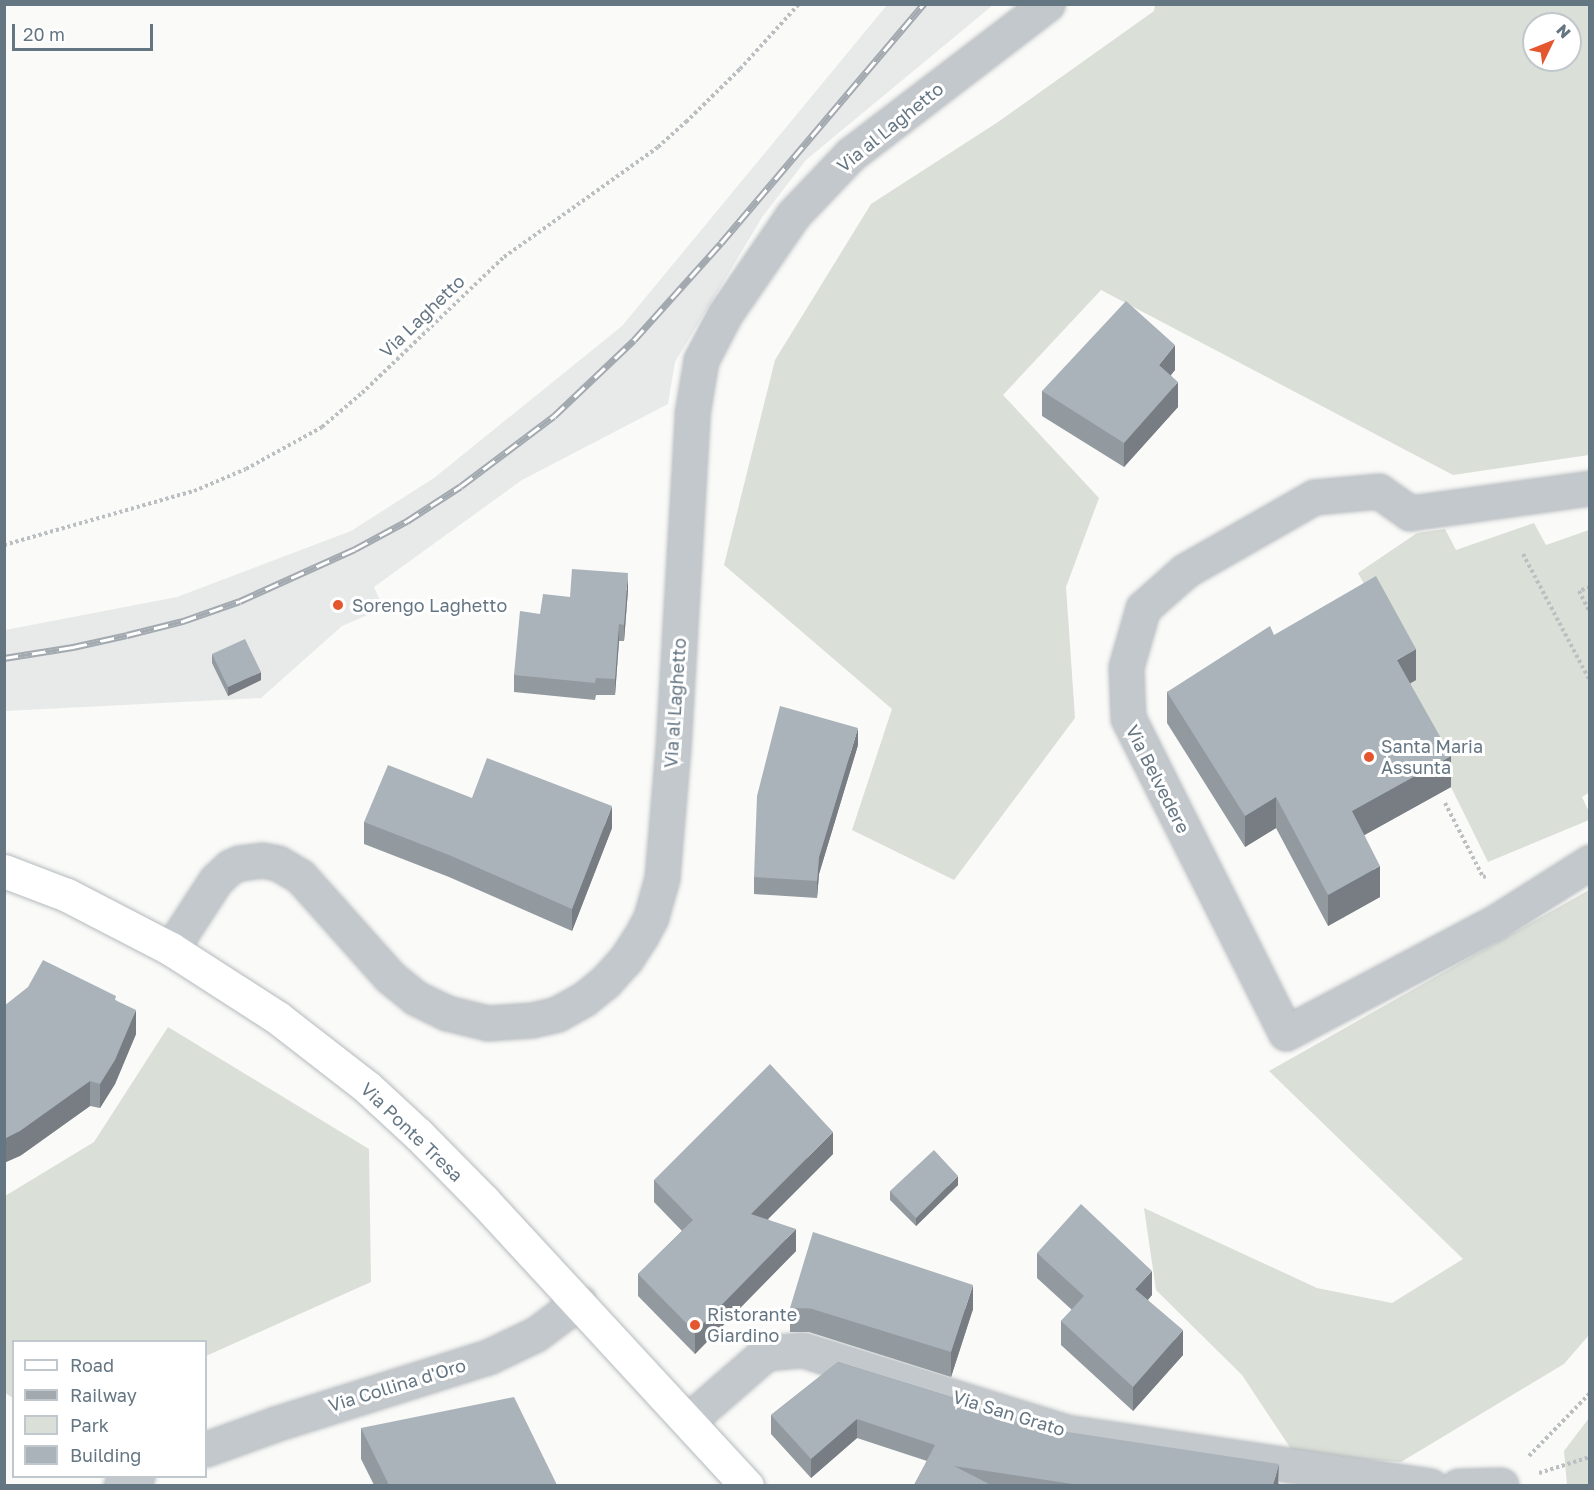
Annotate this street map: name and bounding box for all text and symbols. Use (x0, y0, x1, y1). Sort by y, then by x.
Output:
scale bar (15, 12, 156, 50)
north arrow (1522, 12, 1582, 72)
text: N (1552, 20, 1575, 42)
text: 20 m (23, 23, 65, 45)
street label: Via al Laghetto (833, 78, 947, 176)
street label: Via Laghetto (375, 270, 469, 362)
place label: Sorengo Laghetto (352, 594, 507, 616)
marker: Sorengo Laghetto (329, 596, 347, 614)
street label: Via al Laghetto (660, 637, 690, 769)
street label: Via Belvedere (1122, 721, 1194, 837)
place label: Santa Maria Assunta (1381, 736, 1483, 778)
marker: Santa Maria Assunta (1362, 750, 1376, 764)
street label: Via Ponte Tresa (356, 1078, 468, 1186)
place label: Ristorante Giardino (707, 1304, 797, 1346)
marker: Ristorante Giardino (688, 1318, 702, 1332)
legend (12, 1340, 207, 1478)
text: Road (70, 1354, 114, 1376)
street label: Via Collina d'Oro (326, 1354, 468, 1416)
text: Railway (70, 1384, 137, 1406)
street label: Via San Grato (950, 1386, 1068, 1440)
text: Park (70, 1414, 109, 1436)
text: Building (70, 1444, 141, 1466)

